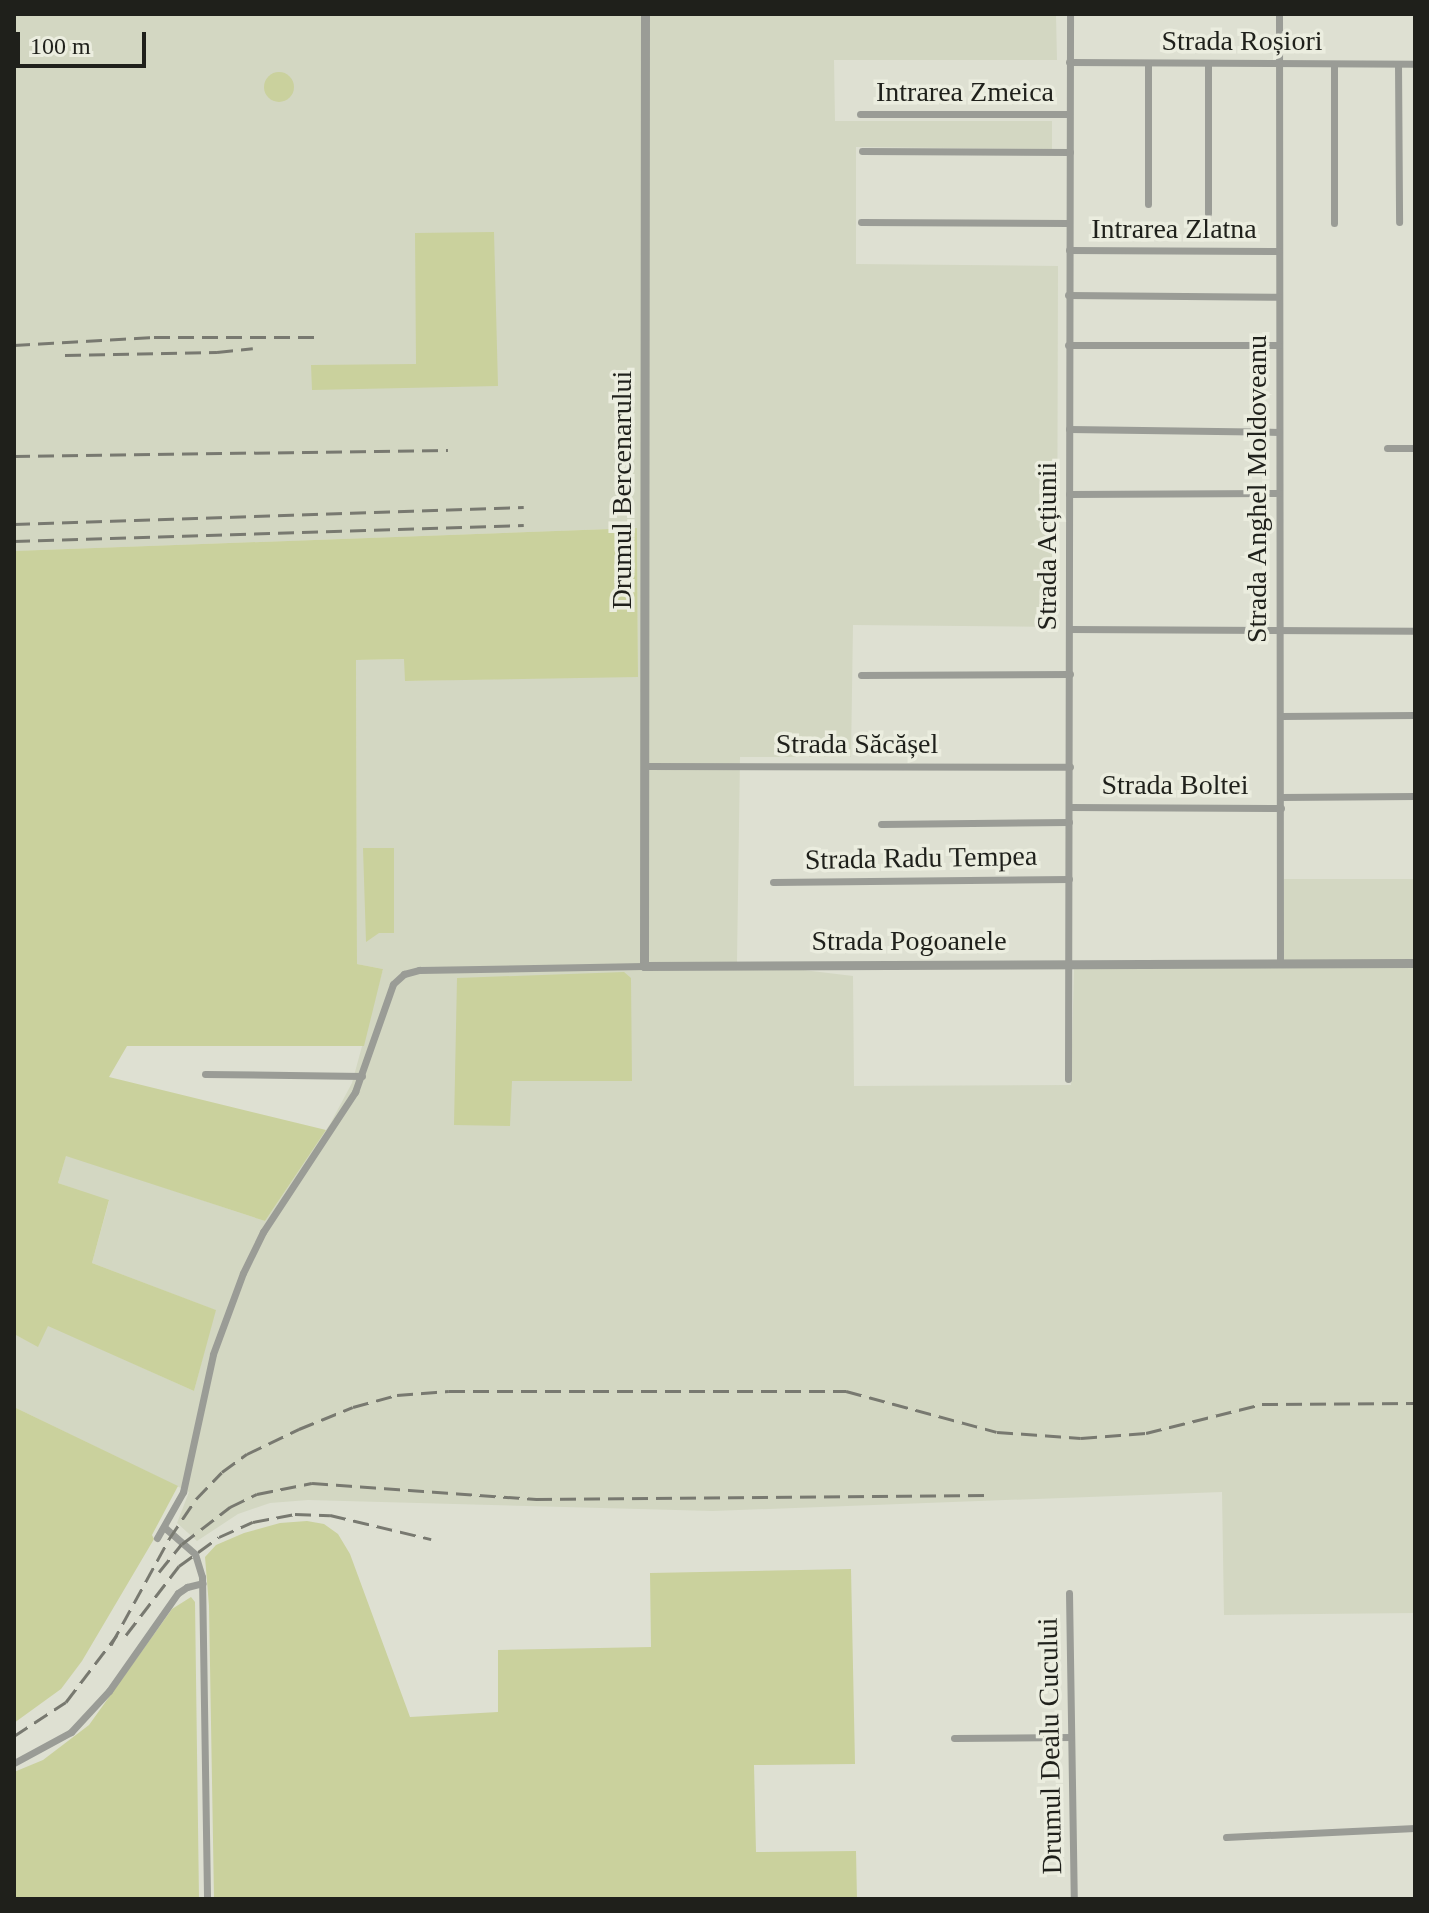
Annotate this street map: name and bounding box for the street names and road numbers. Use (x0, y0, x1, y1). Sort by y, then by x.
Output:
street label: Strada Roșiori (1162, 24, 1322, 58)
street label: Intrarea Zmeica (876, 75, 1054, 109)
street label: Intrarea Zlatna (1091, 212, 1257, 246)
street label: Strada Anghel Moldoveanu (1240, 334, 1274, 644)
street label: Drumul Bercenarului (605, 371, 639, 609)
street label: Strada Acțiunii (1030, 461, 1064, 631)
street label: Strada Săcășel (776, 727, 938, 761)
street label: Strada Boltei (1102, 768, 1248, 802)
street label: Strada Radu Tempea (804, 839, 1038, 877)
street label: Strada Pogoanele (811, 924, 1007, 958)
street label: Drumul Dealu Cucului (1031, 1617, 1069, 1875)

